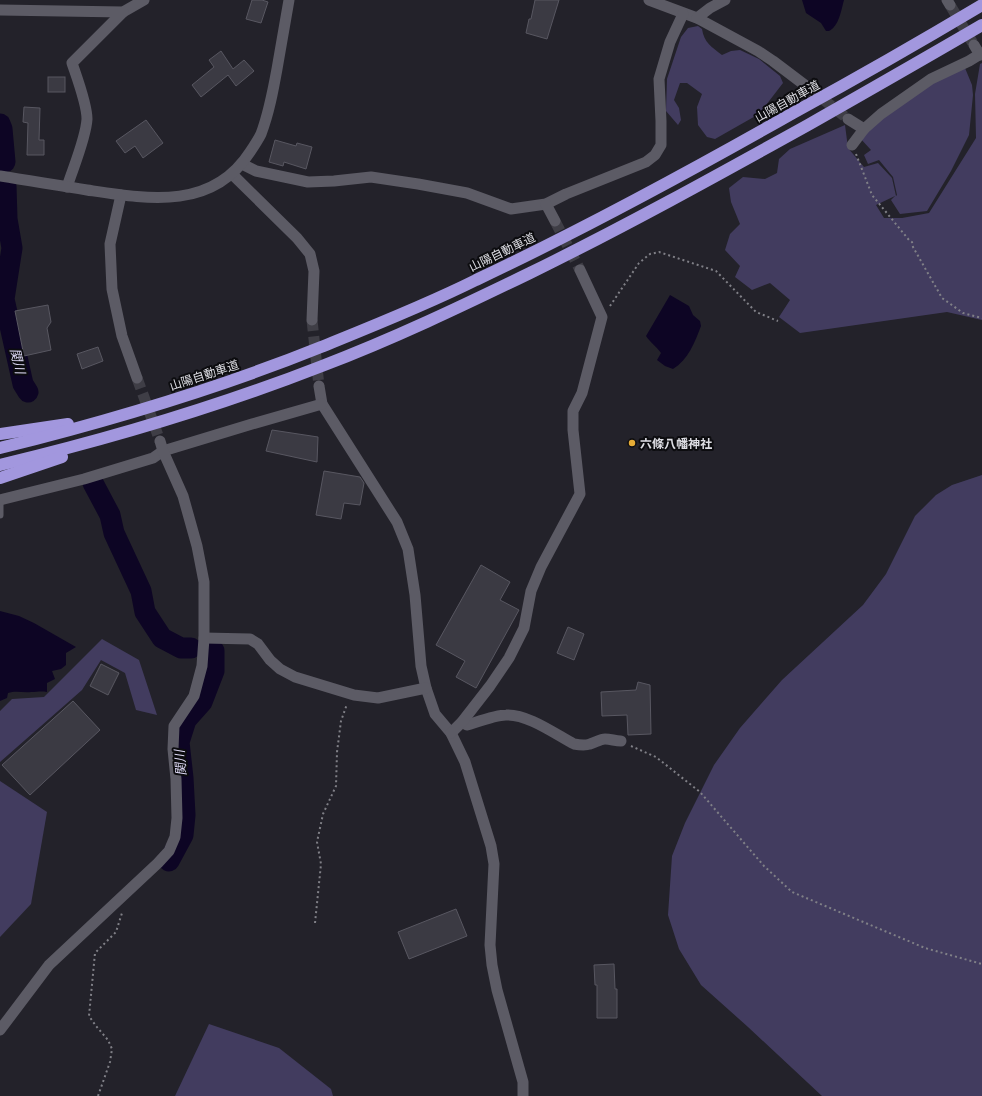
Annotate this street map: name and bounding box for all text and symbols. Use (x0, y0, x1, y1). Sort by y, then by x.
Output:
street label: 山陽自動車道 (752, 77, 822, 125)
street label: 山陽自動車道 (466, 229, 538, 275)
water label: 関川 (7, 347, 29, 377)
street label: 山陽自動車道 (167, 357, 241, 393)
place label: 六條八幡神社 (640, 436, 712, 451)
marker: 六條八幡神社 (627, 438, 637, 448)
water label: 関川 (171, 747, 189, 777)

